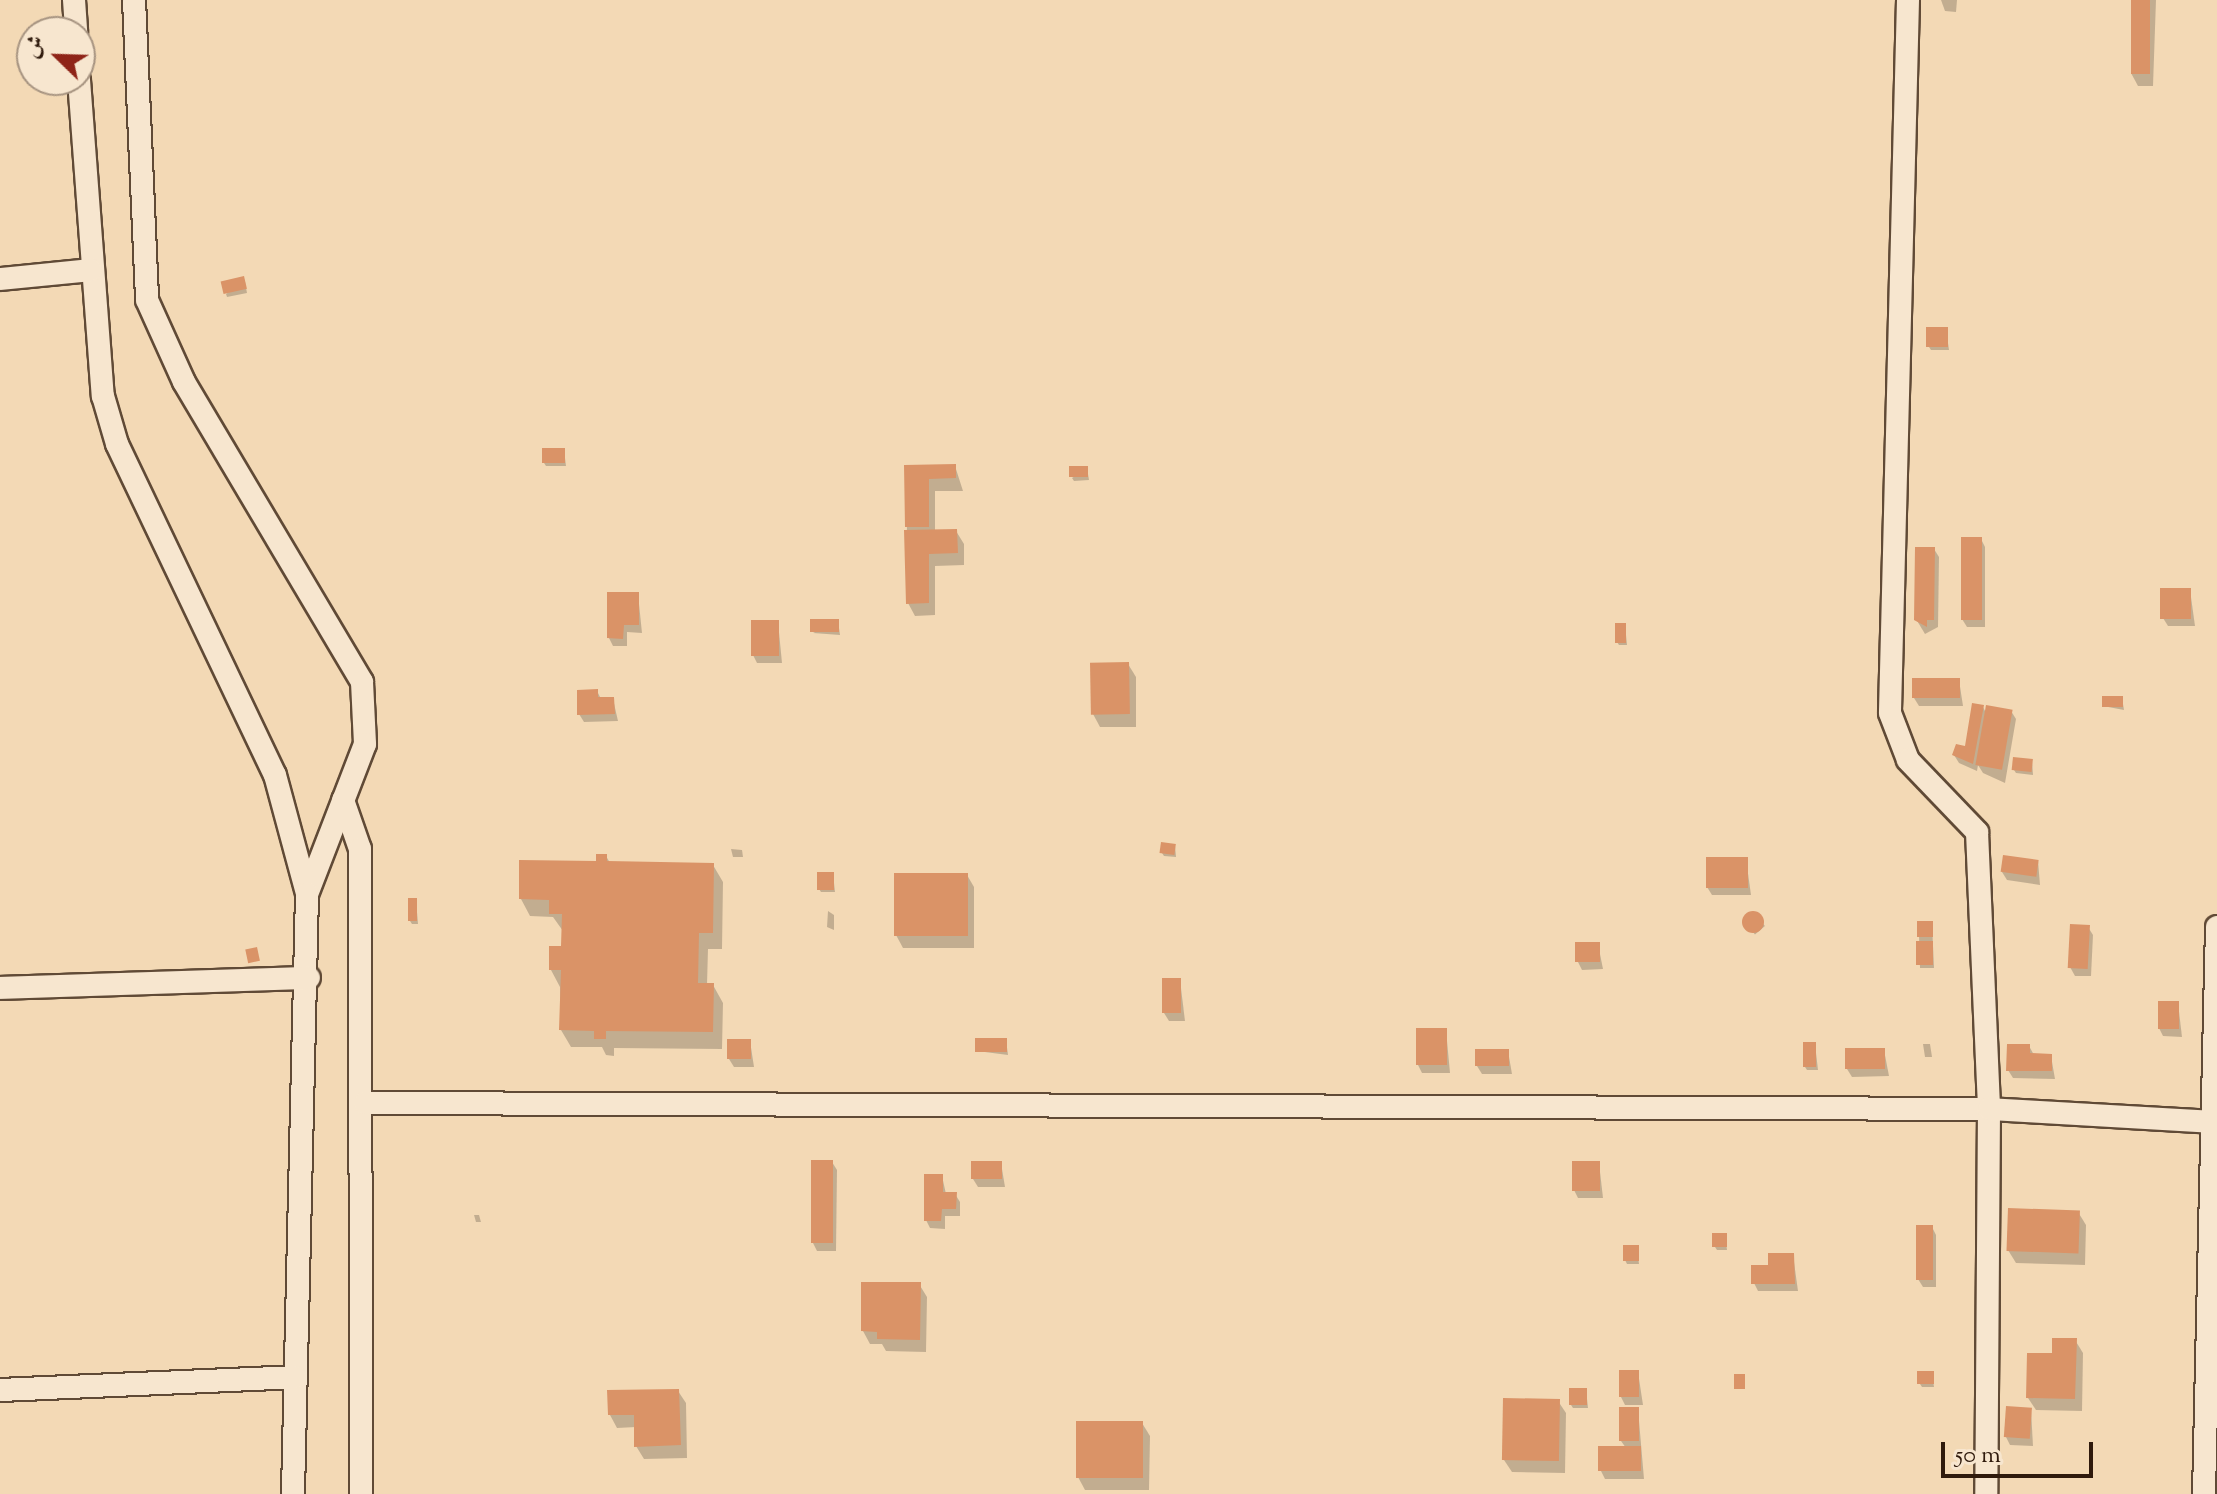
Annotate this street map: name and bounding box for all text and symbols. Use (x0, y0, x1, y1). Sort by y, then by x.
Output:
north arrow (16, 16, 96, 96)
text: ش (17, 31, 55, 64)
scale bar (1945, 1426, 2097, 1476)
text: 50 m (1955, 1439, 2001, 1473)

